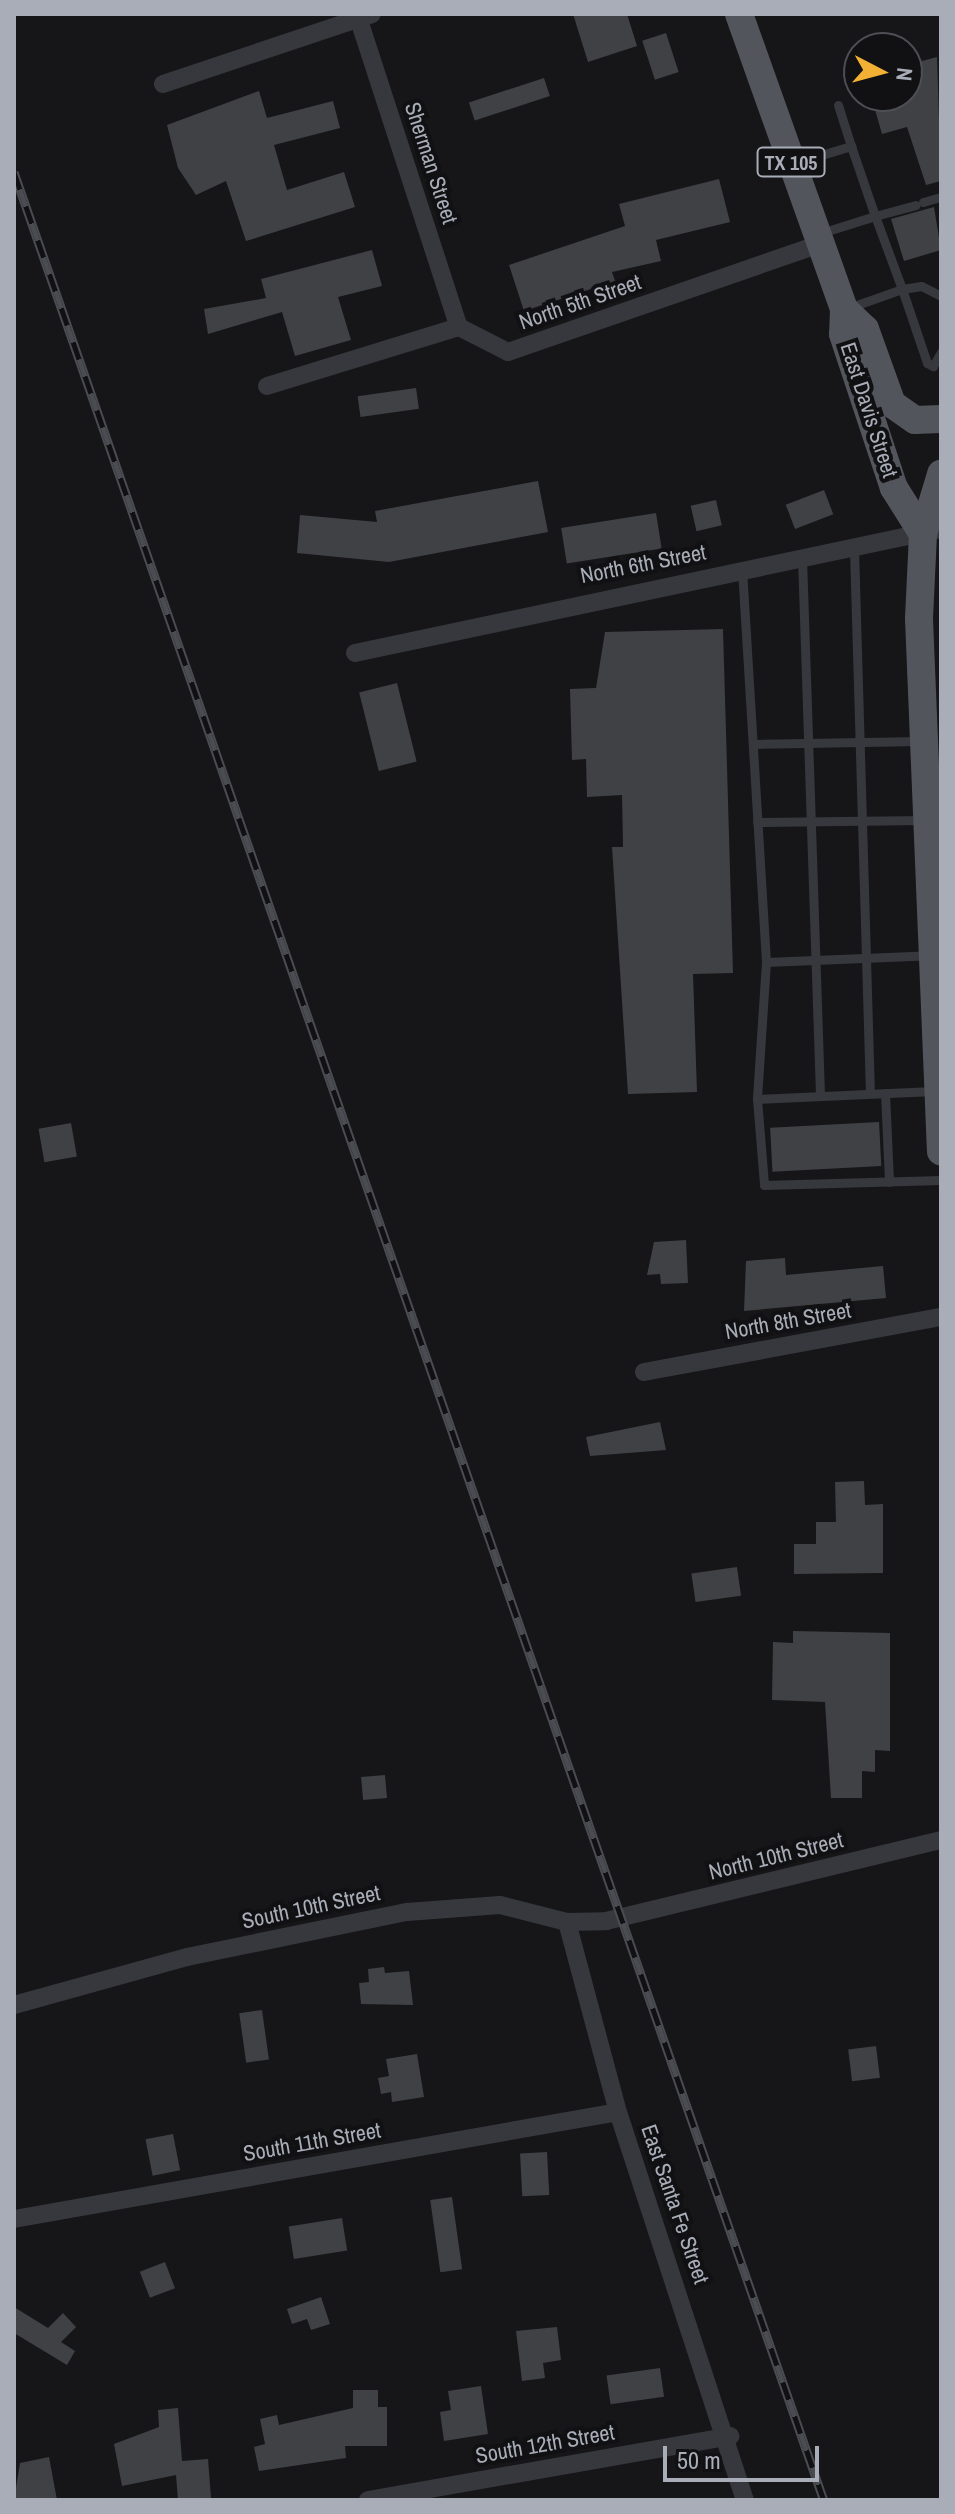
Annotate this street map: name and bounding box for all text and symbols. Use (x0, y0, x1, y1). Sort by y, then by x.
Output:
north arrow (843, 32, 923, 112)
text: N (889, 66, 920, 82)
street label: Sherman Street (399, 99, 463, 227)
road number: TX 105 (755, 146, 827, 178)
street label: North 5th Street (515, 269, 645, 335)
street label: East Davis Street (835, 339, 903, 481)
street label: North 6th Street (578, 539, 708, 589)
street label: North 8th Street (723, 1297, 853, 1345)
street label: North 10th Street (706, 1827, 846, 1885)
street label: South 10th Street (240, 1879, 382, 1935)
street label: South 11th Street (241, 2117, 383, 2167)
street label: East Santa Fe Street (635, 2121, 715, 2287)
street label: South 12th Street (474, 2419, 616, 2469)
scale bar (667, 2430, 823, 2480)
text: 50 m (677, 2444, 721, 2476)

